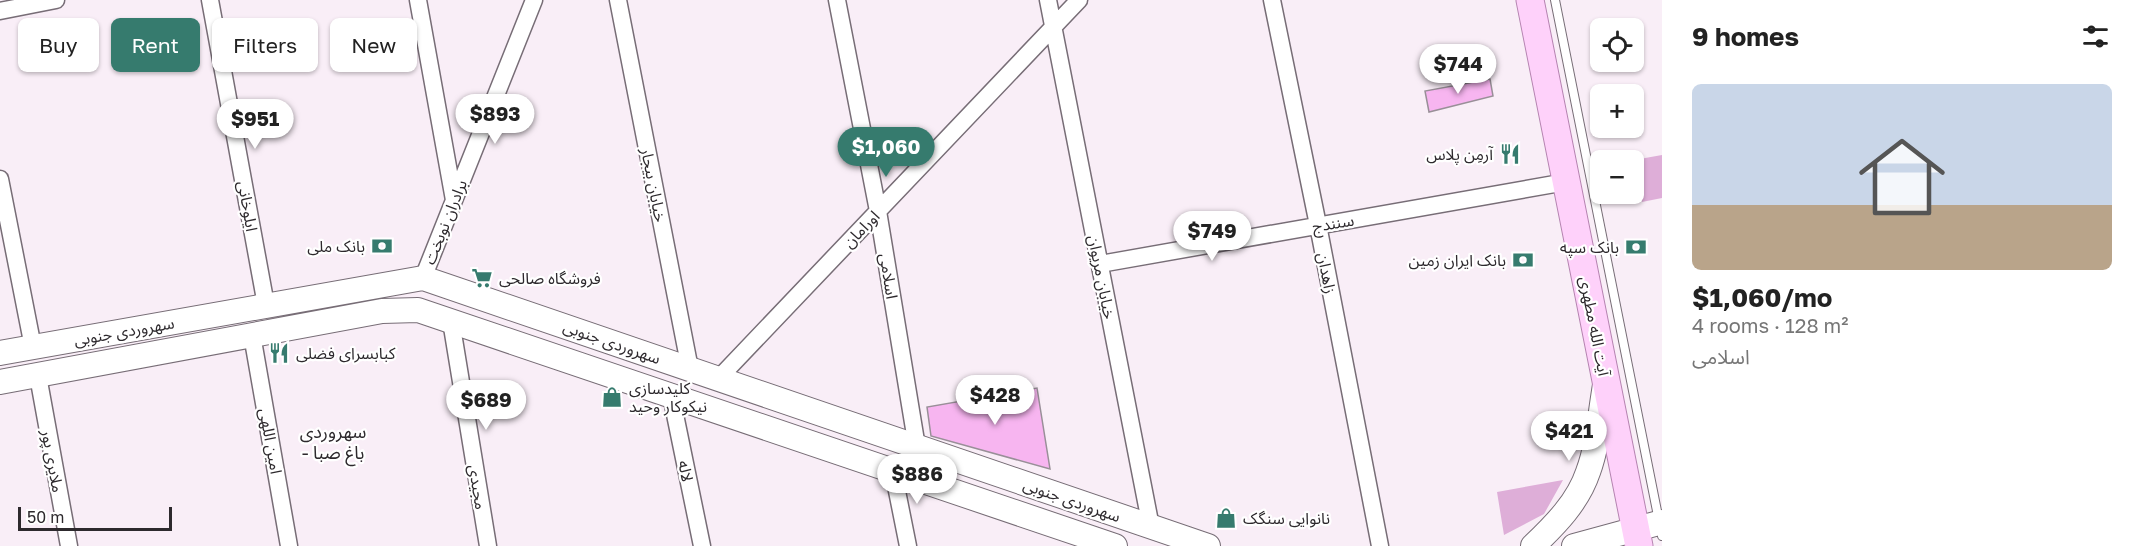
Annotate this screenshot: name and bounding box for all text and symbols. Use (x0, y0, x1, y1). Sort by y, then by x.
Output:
chip: Buy (18, 18, 99, 72)
chip: Rent (111, 18, 200, 72)
chip: Filters (212, 18, 318, 72)
chip: New (330, 18, 417, 72)
map controls (1590, 18, 1644, 204)
button: locate (1590, 18, 1644, 72)
icon: filters (2079, 20, 2112, 53)
text: 9 homes (1692, 21, 1799, 52)
pin: $744 (1422, 44, 1494, 95)
text: $744 (1433, 51, 1483, 75)
button: + (1590, 84, 1644, 138)
pin: $893 (459, 94, 531, 145)
pin: $951 (219, 99, 291, 150)
text: $893 (469, 101, 521, 125)
text: $951 (231, 106, 279, 130)
icon: home (1848, 123, 1956, 231)
pin: $1,060 (837, 127, 935, 178)
text: $1,060 (852, 134, 920, 158)
restaurant icon: آرمِن پلاس (1498, 142, 1522, 166)
place label: آرمِن پلاس (1426, 144, 1494, 165)
street label: خیابان بیجار (637, 145, 671, 224)
button: − (1590, 150, 1644, 204)
street label: برادران نوبخت (419, 177, 471, 267)
street label: ایلوخانی (234, 179, 262, 233)
street label: اورامان (838, 206, 884, 252)
street label: سنندج (1310, 209, 1356, 239)
pin: $749 (1176, 211, 1248, 262)
text: $749 (1187, 218, 1237, 242)
street label: خیابان مریوان (1084, 233, 1120, 321)
bank icon: بانک ملی (370, 234, 394, 258)
bank icon: بانک سپه (1624, 235, 1648, 259)
place label: بانک ملی (307, 236, 365, 256)
place label: بانک سپه (1560, 237, 1619, 258)
bank icon: بانک ایران زمین (1511, 248, 1535, 272)
place label: بانک ایران زمین (1409, 250, 1506, 270)
street label: زاهدان (1313, 251, 1341, 295)
street label: اسلامی (876, 252, 902, 300)
supermarket icon: فروشگاه صالحی (470, 266, 494, 290)
place label: فروشگاه صالحی (499, 268, 601, 288)
street label: آیت الله مطهری (1576, 275, 1615, 379)
text: $1,060/mo (1692, 282, 1832, 313)
street label: سهروردی جنوبی (72, 312, 176, 350)
text: 4 rooms · 128 m² (1692, 313, 1849, 337)
street label: سهروردی جنوبی (561, 316, 663, 368)
restaurant icon: کبابسرای فضلی (267, 341, 291, 365)
place label: کبابسرای فضلی (296, 343, 396, 363)
text: اسلامی (1692, 344, 1750, 368)
pin: $428 (959, 375, 1031, 426)
place label: کلیدسازی نیکوکار وحید (629, 378, 707, 416)
pin: $689 (450, 380, 522, 431)
text: $428 (970, 382, 1020, 406)
shop icon: کلیدسازی نیکوکار وحید (600, 385, 624, 409)
text: $689 (460, 387, 512, 411)
street label: امین اللهی (255, 407, 287, 475)
pin: $421 (1533, 411, 1605, 462)
text: $421 (1545, 418, 1593, 442)
district label: سهروردی - باغ صبا (300, 420, 366, 467)
street label: ملایری پور (36, 427, 68, 494)
pin: $886 (881, 454, 953, 505)
street label: لاله (674, 459, 698, 483)
text: $886 (891, 461, 943, 485)
street label: مجیدی (465, 463, 491, 511)
street label: سهروردی جنوبی (1021, 474, 1123, 526)
scale bar (18, 504, 172, 532)
shop icon: نانوایی سنگک (1214, 506, 1238, 530)
text: 50 m (27, 507, 64, 527)
place label: نانوایی سنگک (1243, 508, 1330, 528)

